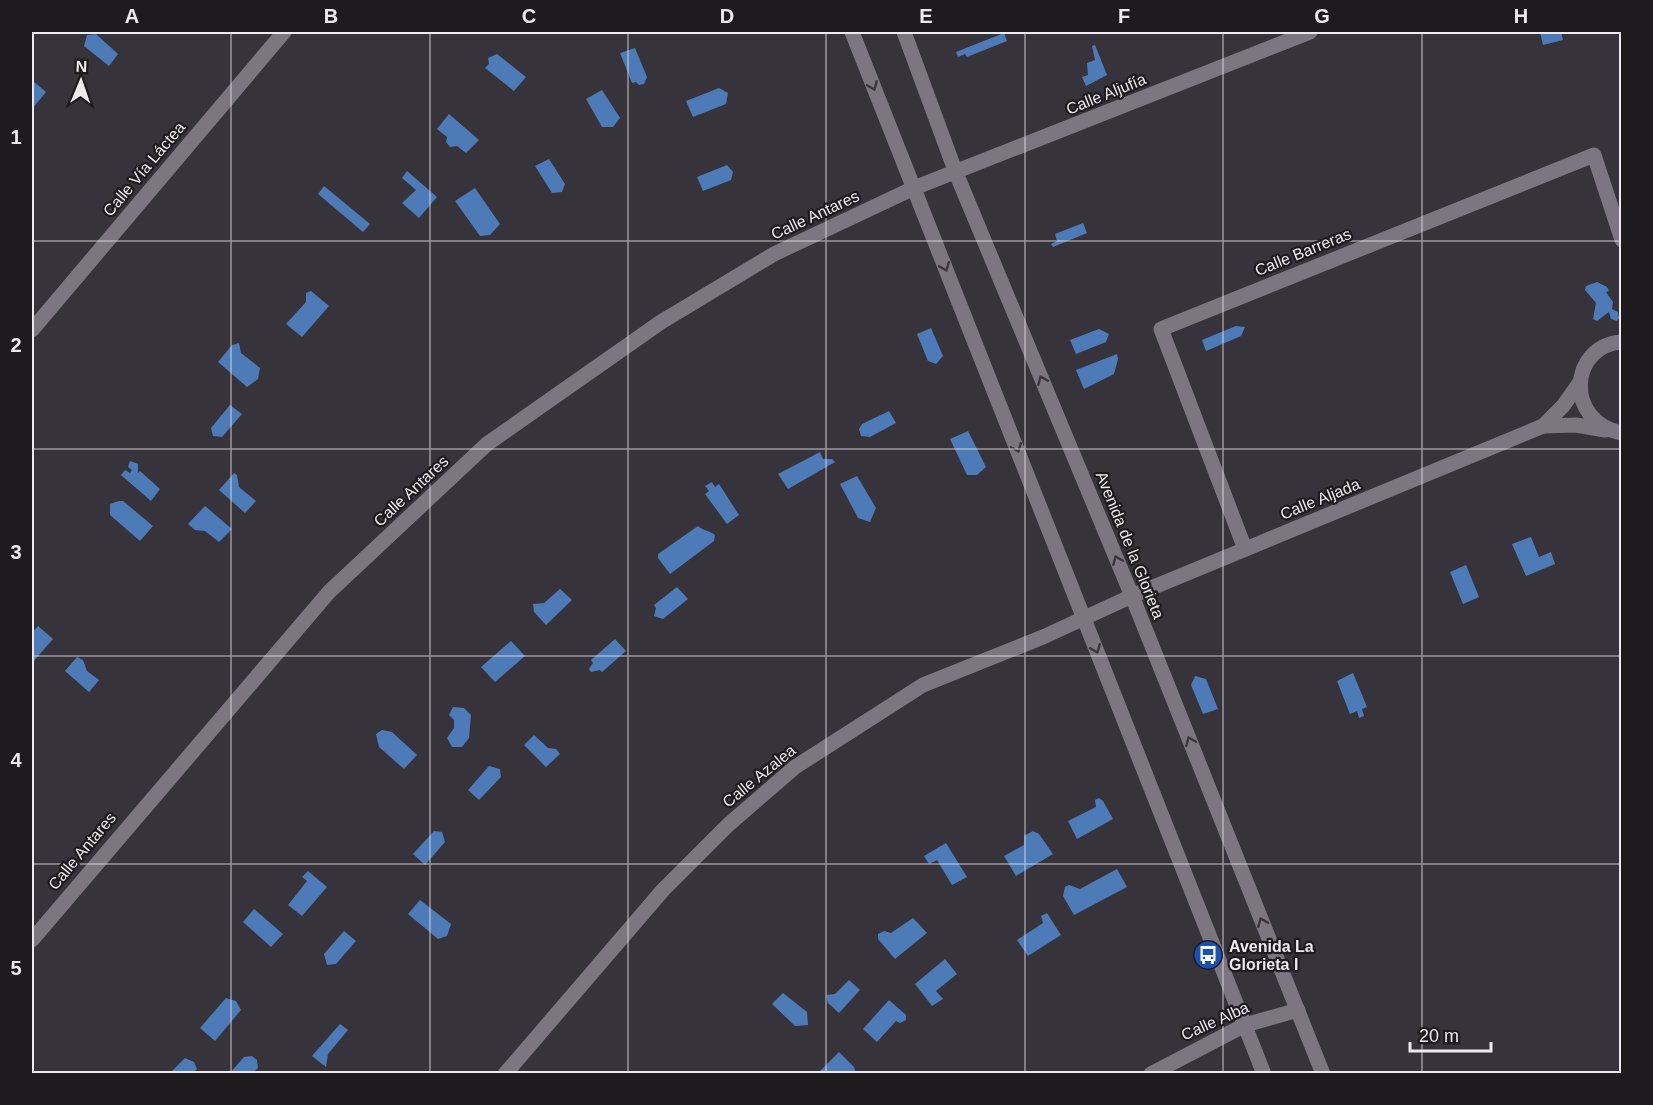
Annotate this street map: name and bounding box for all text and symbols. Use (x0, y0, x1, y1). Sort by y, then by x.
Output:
text: A (125, 5, 139, 27)
text: B (324, 5, 338, 27)
text: C (522, 5, 536, 27)
text: D (720, 5, 734, 27)
text: E (919, 5, 933, 27)
text: F (1118, 5, 1130, 27)
text: G (1314, 5, 1330, 27)
text: H (1514, 5, 1528, 27)
north arrow (51, 51, 111, 111)
text: N (75, 58, 88, 75)
street label: Calle Aljufía (1064, 70, 1148, 118)
one-way arrow (866, 80, 878, 91)
street label: Calle Vía Láctea (100, 118, 188, 219)
text: 1 (10, 126, 22, 148)
street label: Calle Antares (768, 187, 862, 243)
street label: Calle Barreras (1252, 225, 1354, 279)
one-way arrow (938, 261, 950, 272)
text: 2 (10, 334, 22, 356)
one-way arrow (1037, 375, 1049, 386)
one-way arrow (1010, 442, 1022, 453)
street label: Calle Antares (370, 452, 452, 530)
street label: Avenida de la Glorieta (1093, 469, 1167, 621)
street label: Calle Aljada (1278, 475, 1362, 523)
text: 3 (10, 541, 22, 563)
one-way arrow (1112, 555, 1124, 566)
one-way arrow (1089, 643, 1101, 654)
one-way arrow (1185, 736, 1197, 747)
street label: Calle Azalea (719, 741, 799, 811)
text: 4 (10, 749, 22, 771)
street label: Calle Antares (45, 809, 119, 893)
one-way arrow (1257, 917, 1269, 928)
place label: Avenida La Glorieta I (1229, 938, 1314, 973)
bus stop icon: Avenida La Glorieta I (1192, 939, 1224, 971)
text: 5 (10, 957, 22, 979)
street label: Calle Alba (1179, 999, 1251, 1043)
scale bar (1410, 1015, 1491, 1053)
text: 20 m (1419, 1026, 1459, 1046)

